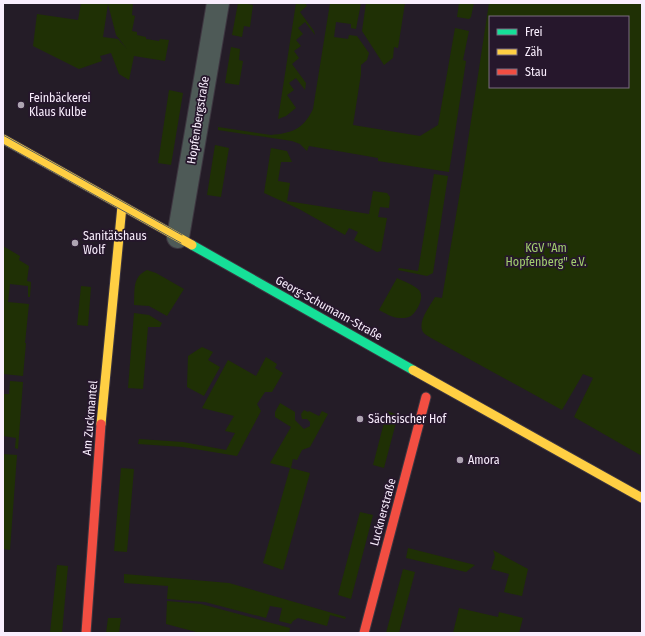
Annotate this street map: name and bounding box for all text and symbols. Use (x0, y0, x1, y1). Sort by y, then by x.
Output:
legend (489, 16, 629, 88)
text: Frei (525, 25, 543, 39)
text: Zäh (525, 45, 543, 59)
text: Stau (525, 65, 547, 79)
street label: Hopfenbergstraße (184, 75, 212, 165)
place label: Feinbäckerei Klaus Kulbe (29, 91, 91, 119)
marker: Feinbäckerei Klaus Kulbe (16, 100, 26, 110)
place label: Sanitätshaus Wolf (83, 229, 147, 257)
marker: Sanitätshaus Wolf (70, 238, 80, 248)
park label: KGV "Am Hopfenberg" e.V. (506, 241, 587, 269)
street label: Georg-Schumann-Straße (273, 273, 385, 343)
street label: Am Zuckmantel (80, 380, 100, 456)
place label: Sächsischer Hof (368, 412, 448, 426)
marker: Sächsischer Hof (355, 414, 365, 424)
place label: Amora (468, 453, 500, 467)
marker: Amora (455, 455, 465, 465)
street label: Lucknerstraße (367, 477, 399, 547)

